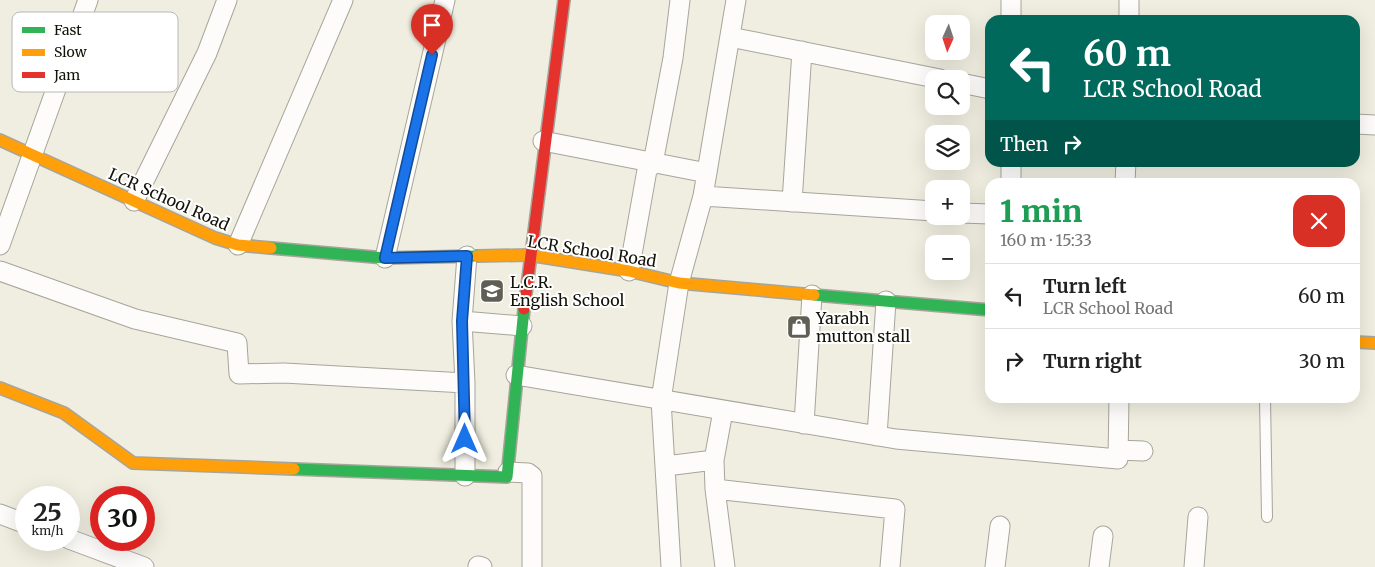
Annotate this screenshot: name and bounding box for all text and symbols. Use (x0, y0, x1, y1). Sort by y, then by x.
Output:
pin (411, 4, 453, 55)
icon: arrive (418, 11, 446, 39)
legend (12, 12, 178, 92)
north arrow (925, 15, 970, 60)
map controls (925, 15, 970, 280)
text: Fast (54, 21, 82, 39)
text: 60 m (1083, 32, 1171, 76)
icon: left (1000, 35, 1065, 100)
text: Slow (54, 43, 87, 61)
text: Jam (53, 66, 80, 84)
button: search (925, 70, 970, 115)
text: LCR School Road (1083, 75, 1262, 103)
button: layers (925, 125, 970, 170)
icon: right (1058, 130, 1086, 158)
text: Then (1000, 132, 1048, 156)
street label: LCR School Road (106, 163, 233, 235)
button: + (925, 180, 970, 225)
text: 1 min (1000, 192, 1082, 230)
button: close (1293, 195, 1345, 247)
text: 160 m · 15:33 (1000, 230, 1092, 250)
street label: LCR School Road (526, 231, 658, 271)
button: − (925, 235, 970, 280)
place label: L.C.R. English School (510, 272, 624, 310)
text: Turn left (1043, 274, 1127, 298)
school or university icon: L.C.R. English School (479, 278, 505, 304)
icon: left (1000, 282, 1028, 310)
text: 60 m (1298, 284, 1345, 308)
text: LCR School Road (1043, 298, 1173, 318)
place label: Yarabh mutton stall (815, 308, 910, 346)
shop icon: Yarabh mutton stall (786, 314, 812, 340)
icon: right (1000, 347, 1028, 375)
text: Turn right (1043, 349, 1142, 373)
text: 30 m (1299, 349, 1345, 373)
position arrow (438, 412, 490, 464)
speed limit sign: 30 (90, 486, 155, 551)
text: 25 (33, 496, 62, 528)
text: km/h (32, 523, 63, 538)

